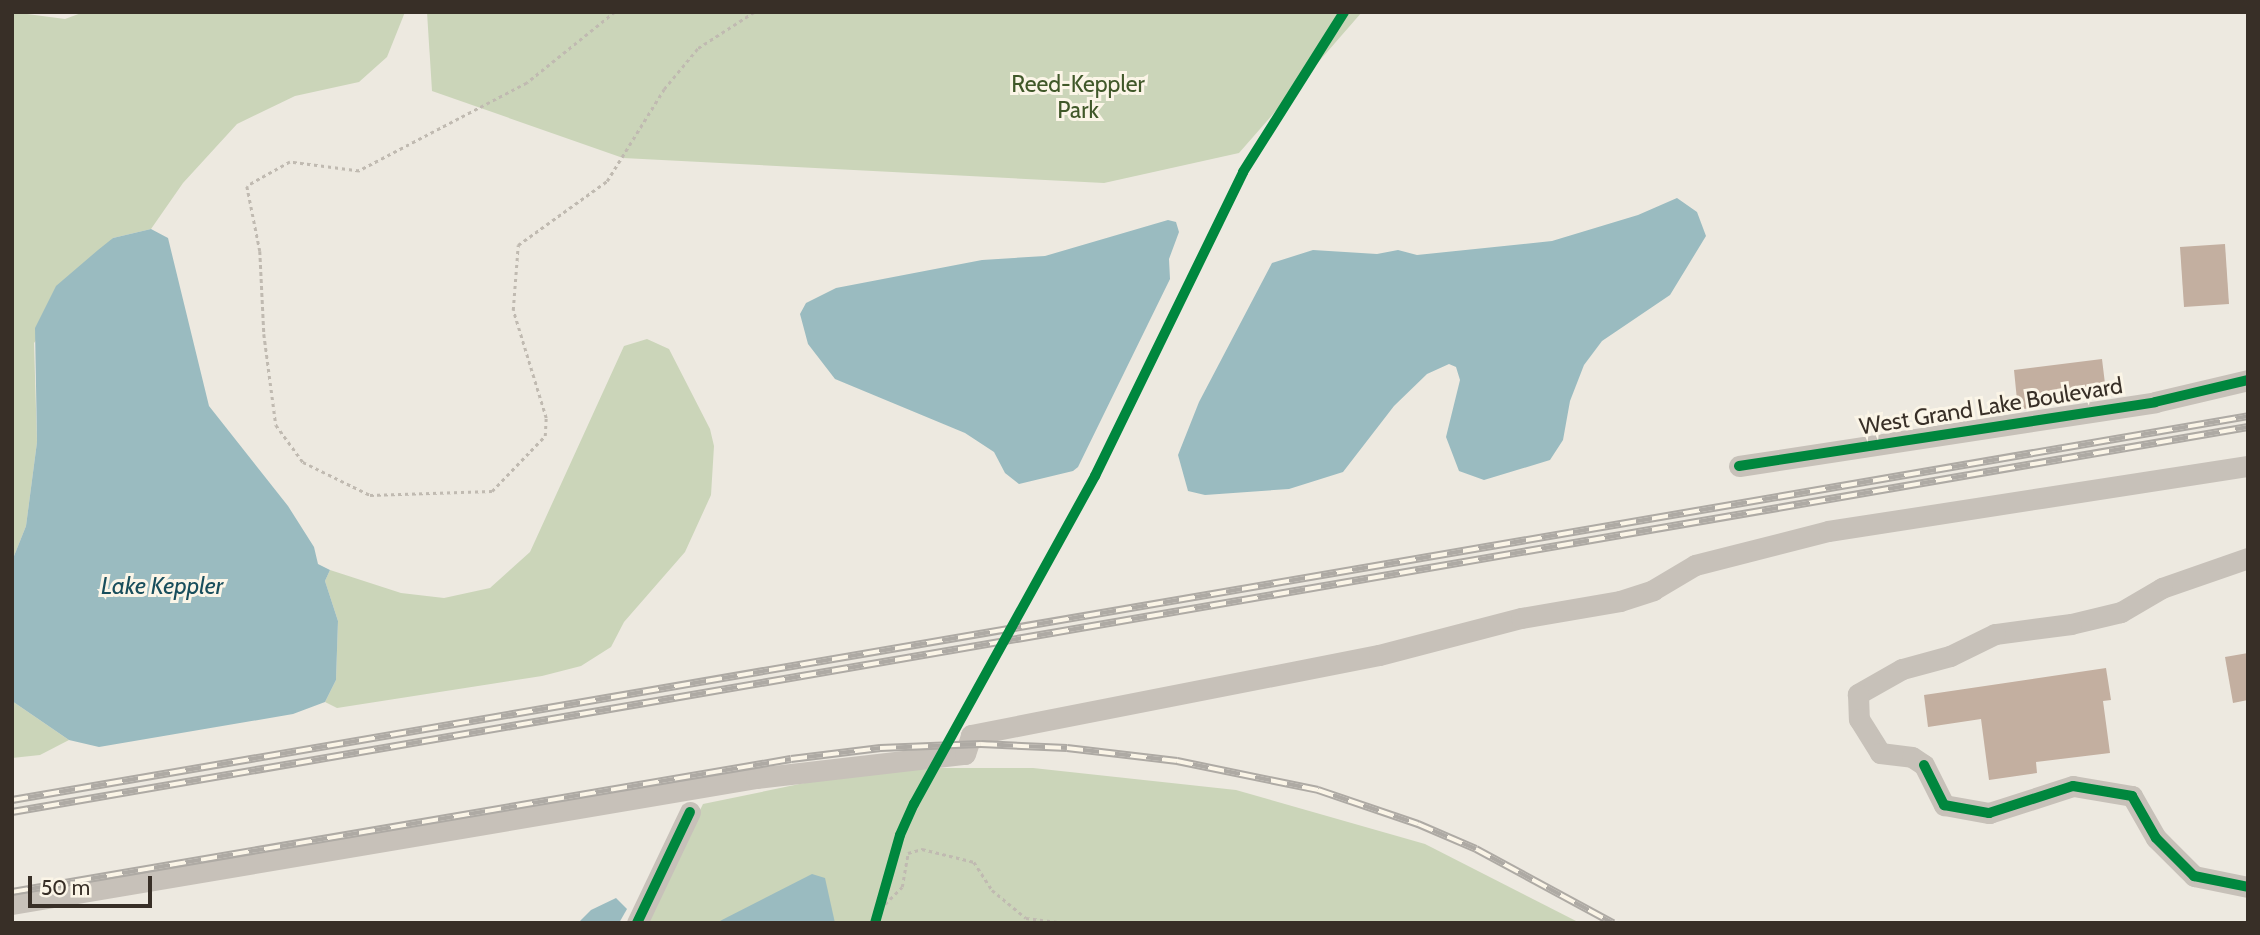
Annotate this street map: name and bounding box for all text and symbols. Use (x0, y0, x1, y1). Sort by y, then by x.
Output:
park label: Reed-Keppler Park (1011, 70, 1145, 124)
street label: West Grand Lake Boulevard (1857, 372, 2125, 440)
water label: Lake Keppler (101, 572, 223, 600)
scale bar (32, 862, 156, 906)
text: 50 m (41, 875, 90, 900)

